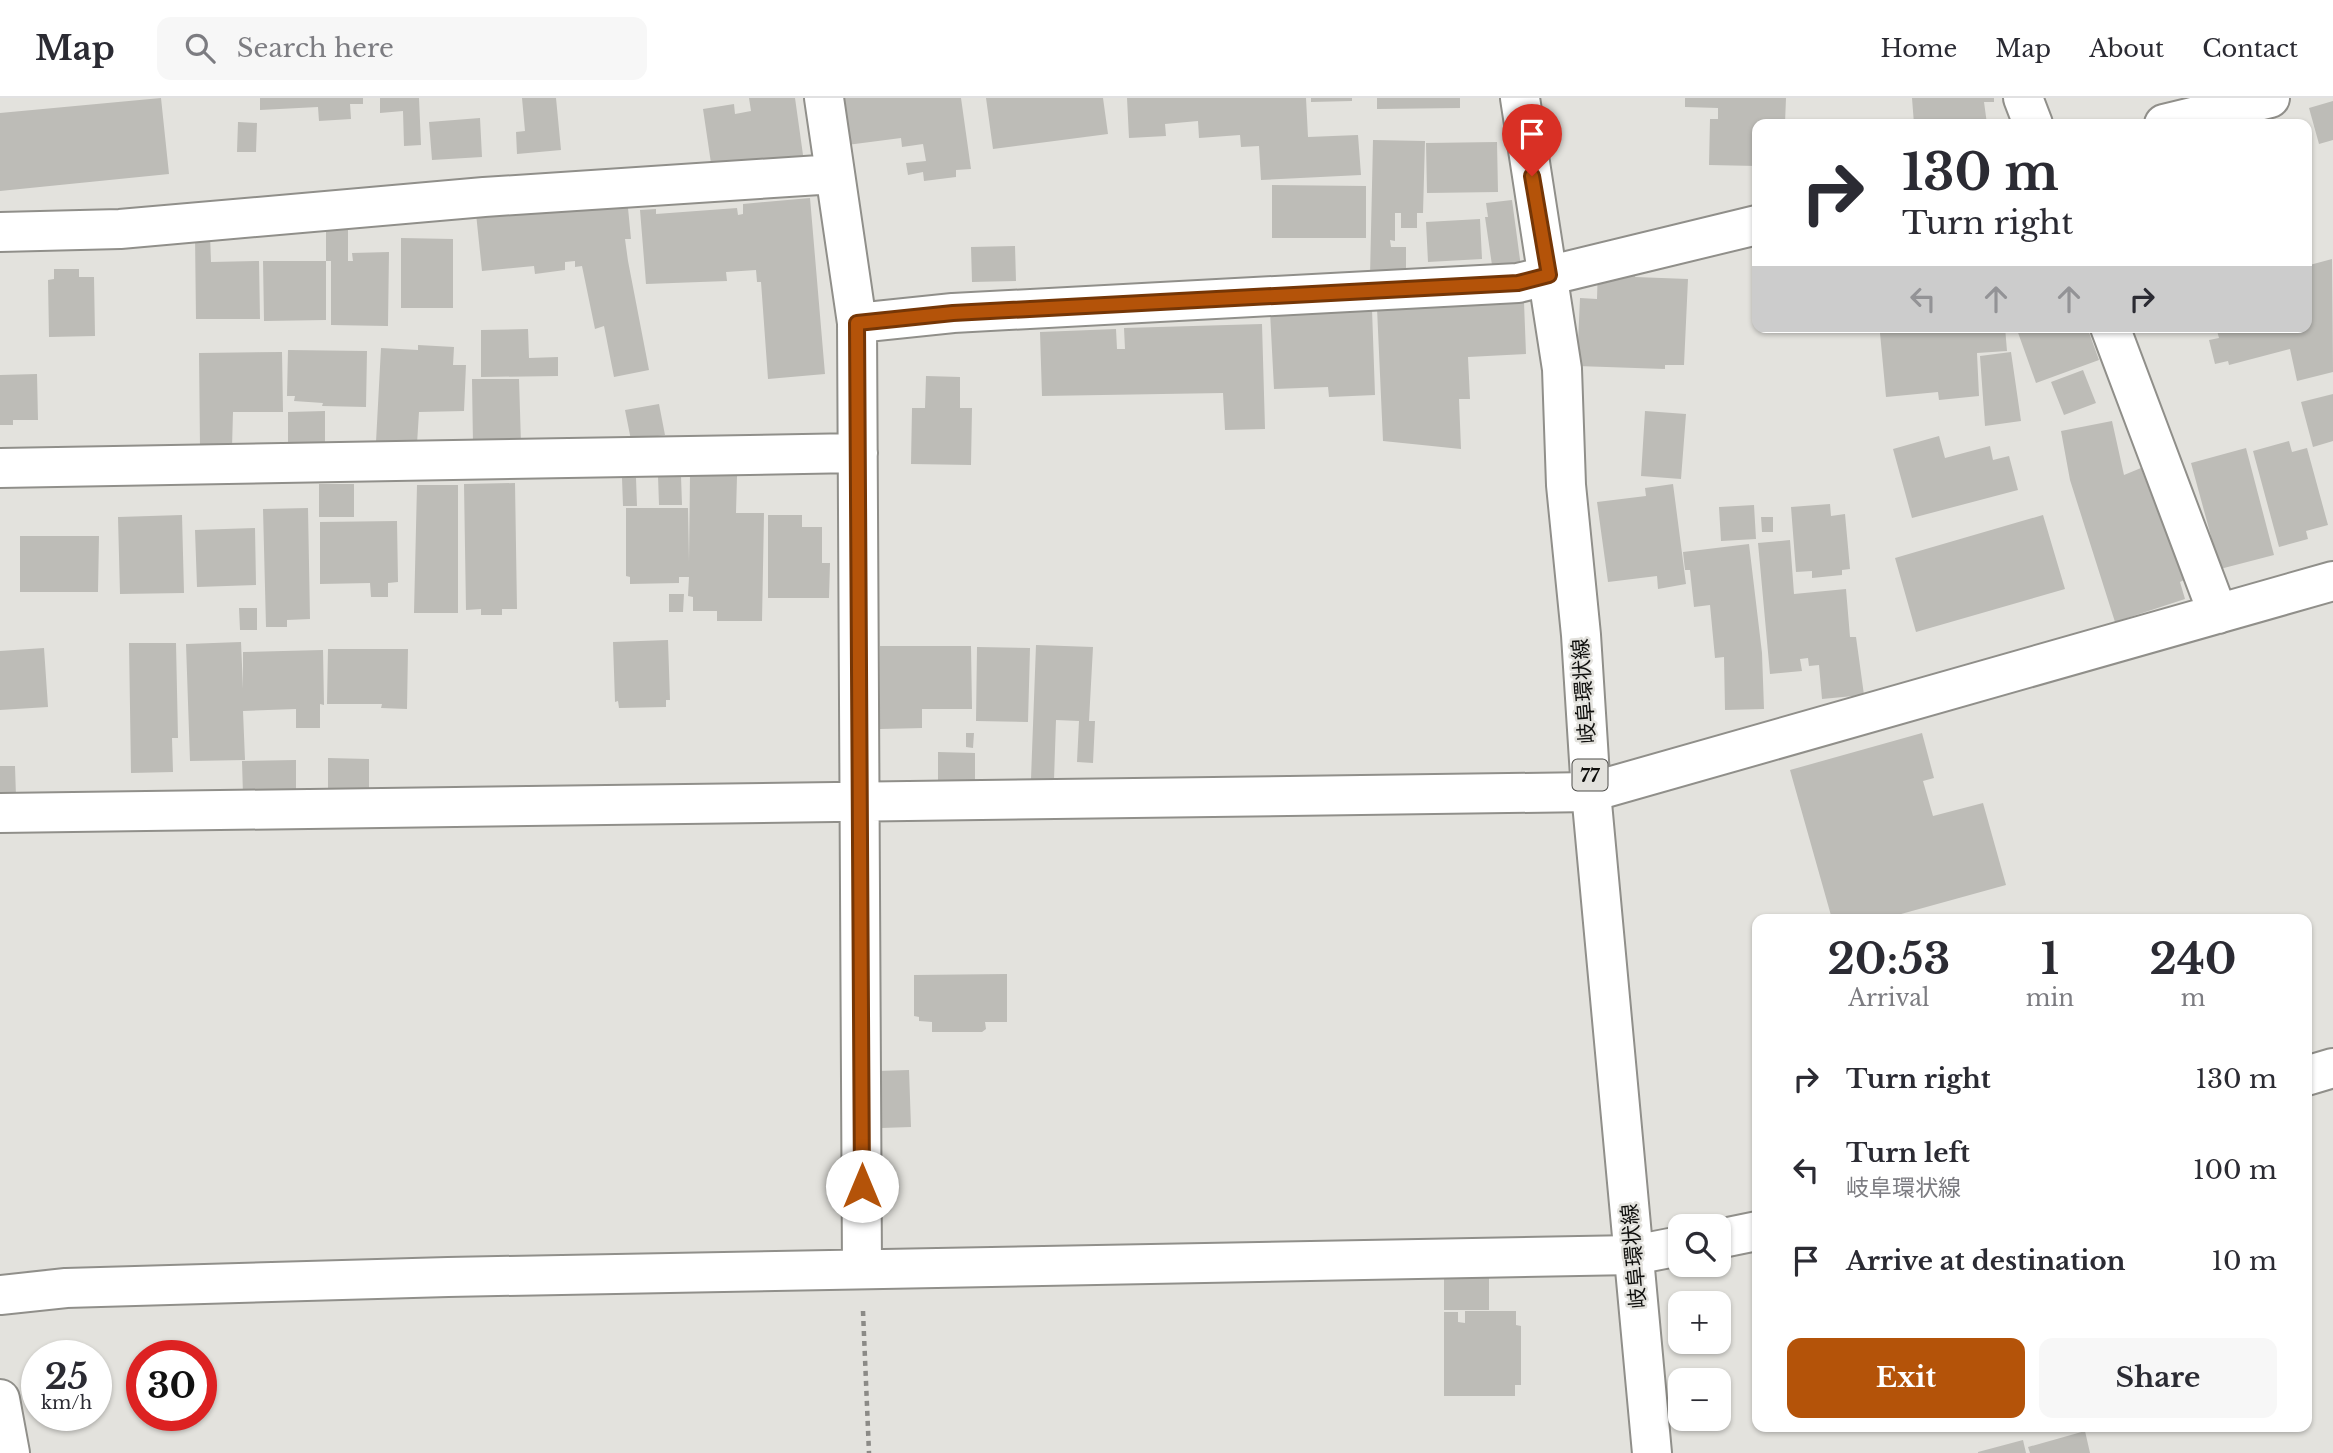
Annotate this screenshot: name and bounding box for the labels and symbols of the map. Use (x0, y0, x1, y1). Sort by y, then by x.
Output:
pin (1502, 104, 1562, 176)
street label: 岐阜環状線 (1567, 638, 1601, 744)
road number: 77 (1572, 760, 1608, 790)
position arrow (825, 1149, 899, 1223)
street label: 岐阜環状線 (1616, 1203, 1652, 1309)
speed limit sign: 30 (126, 1340, 217, 1431)

